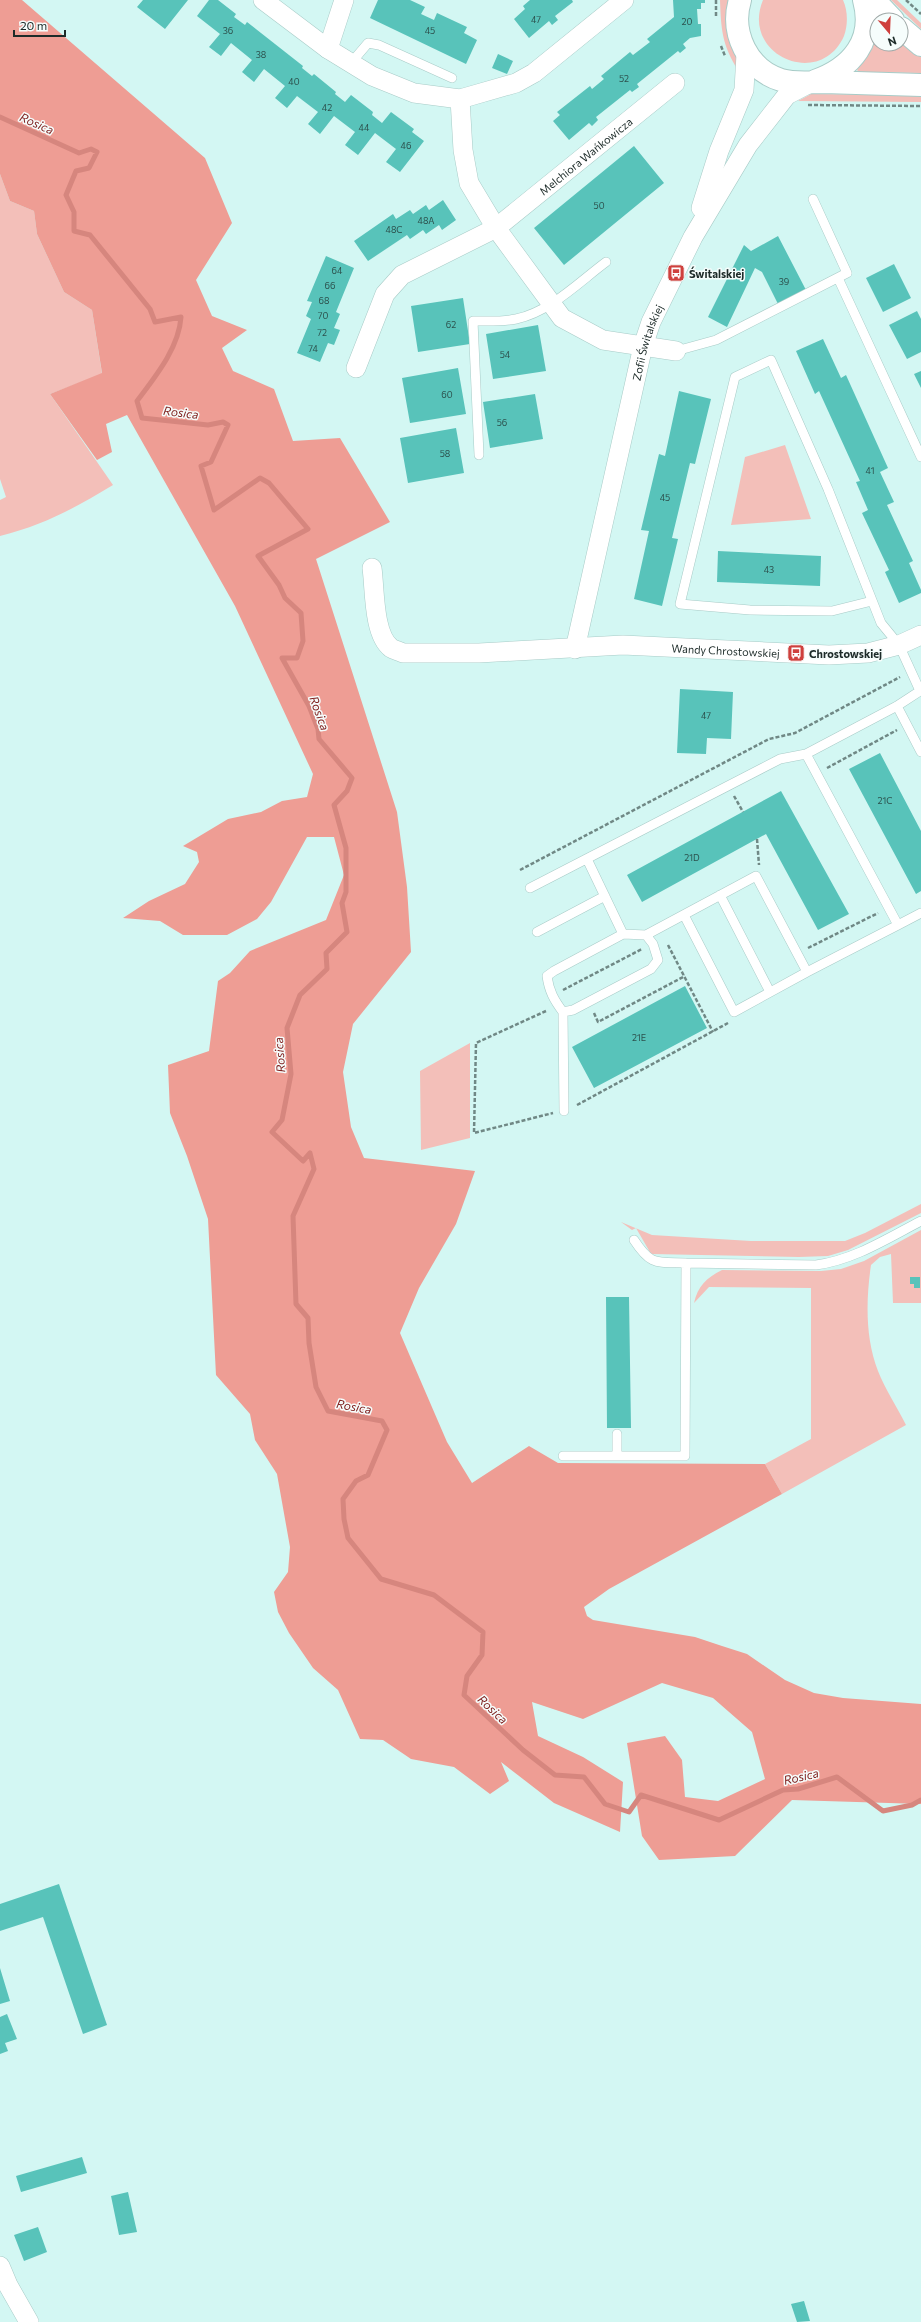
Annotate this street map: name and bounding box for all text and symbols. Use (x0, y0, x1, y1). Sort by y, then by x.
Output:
scale bar (14, 12, 65, 38)
north arrow (869, 12, 909, 52)
house number: 47 (531, 14, 541, 25)
house number: 20 (682, 16, 693, 27)
text: 20 m (20, 18, 47, 32)
house number: 36 (223, 25, 233, 36)
house number: 45 (425, 25, 435, 36)
text: N (886, 34, 898, 49)
house number: 38 (256, 49, 266, 60)
house number: 52 (619, 73, 629, 84)
house number: 40 (288, 76, 300, 87)
house number: 42 (322, 102, 332, 113)
water label: Rosica (18, 109, 56, 137)
street label: Melchiora Wańkowicza (536, 114, 634, 197)
house number: 44 (359, 122, 370, 133)
house number: 46 (401, 140, 411, 151)
house number: 50 (593, 200, 605, 211)
house number: 48A (418, 215, 434, 226)
house number: 48C (385, 224, 403, 235)
bus stop icon: Świtalskiej (666, 263, 686, 283)
house number: 64 (332, 265, 343, 276)
place label: Świtalskiej (689, 266, 744, 280)
house number: 39 (779, 276, 789, 287)
house number: 66 (325, 280, 335, 291)
house number: 68 (319, 295, 329, 306)
street label: Zofii Świtalskiej (629, 302, 665, 382)
house number: 70 (318, 310, 328, 321)
house number: 62 (446, 319, 456, 330)
house number: 72 (317, 327, 327, 338)
house number: 74 (308, 343, 318, 354)
house number: 54 (500, 349, 511, 360)
house number: 60 (441, 389, 453, 400)
water label: Rosica (163, 403, 199, 421)
house number: 56 (497, 417, 507, 428)
house number: 58 (440, 448, 450, 459)
house number: 41 (866, 465, 874, 476)
house number: 45 (660, 492, 670, 503)
house number: 43 (764, 564, 774, 575)
street label: Wandy Chrostowskiej (671, 641, 780, 659)
bus stop icon: Chrostowskiej (786, 643, 806, 663)
place label: Chrostowskiej (809, 647, 882, 660)
water label: Rosica (307, 694, 333, 732)
house number: 47 (701, 710, 711, 721)
house number: 21C (877, 795, 893, 806)
house number: 21D (684, 852, 700, 863)
house number: 21E (632, 1032, 646, 1043)
water label: Rosica (271, 1037, 287, 1073)
water label: Rosica (335, 1396, 373, 1416)
water label: Rosica (475, 1692, 511, 1726)
water label: Rosica (782, 1765, 820, 1787)

